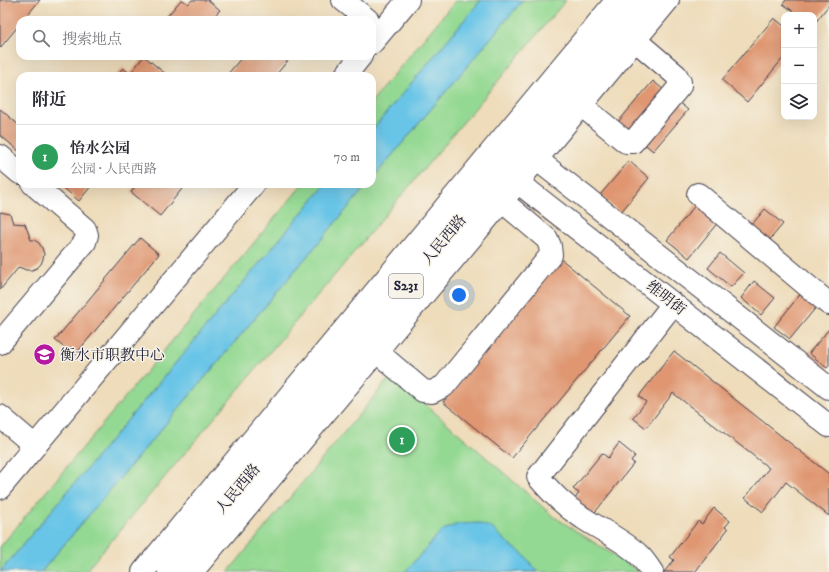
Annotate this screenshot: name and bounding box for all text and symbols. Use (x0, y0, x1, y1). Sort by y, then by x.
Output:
map controls (781, 12, 817, 120)
button: + (781, 12, 817, 48)
search box (16, 16, 376, 60)
icon: search (30, 27, 52, 49)
text: 搜索地点 (62, 30, 122, 49)
button: − (781, 48, 817, 84)
button: layers (781, 84, 817, 120)
text: 附近 (32, 89, 66, 111)
text: 怡水公园 (70, 139, 130, 158)
text: 1 (43, 149, 47, 165)
text: 70 m (334, 149, 360, 165)
text: 公园 · 人民西路 (70, 161, 157, 177)
street label: 人民西路 (417, 211, 471, 269)
road number: S231 (389, 274, 423, 298)
street label: 维明街 (642, 277, 690, 319)
your location (449, 285, 469, 305)
school or university icon: 衡水市职教中心 (31, 342, 57, 368)
place label: 衡水市职教中心 (60, 346, 165, 365)
pin: 1 (389, 425, 415, 455)
street label: 人民西路 (211, 460, 265, 518)

